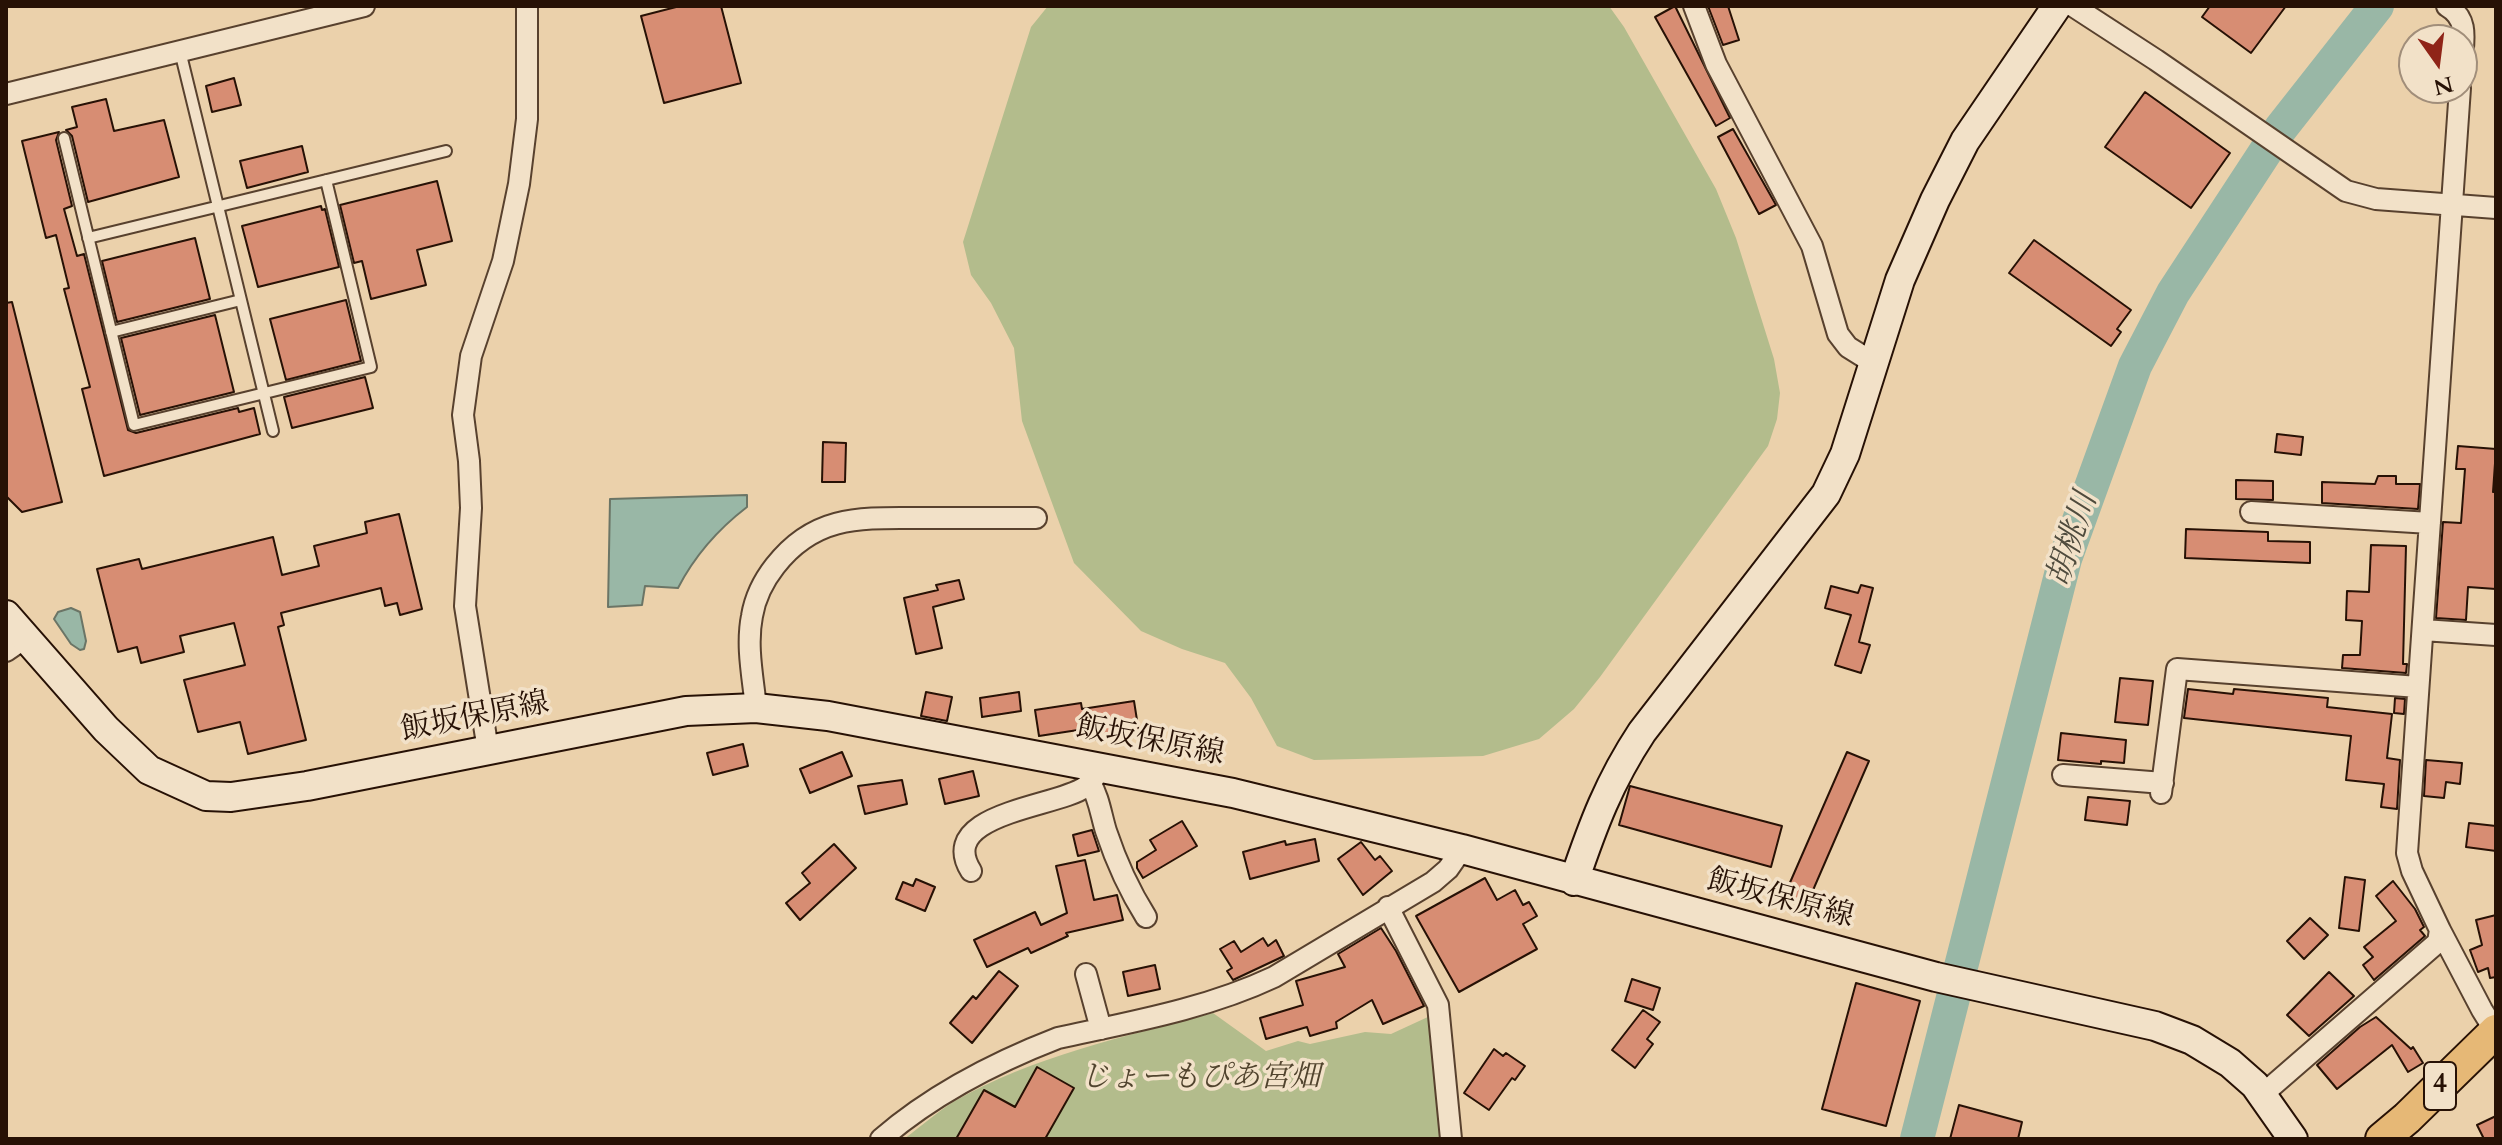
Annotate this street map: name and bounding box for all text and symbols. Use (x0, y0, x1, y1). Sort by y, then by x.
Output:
north arrow (2398, 24, 2478, 104)
text: N (2430, 68, 2456, 102)
water label: 胡桃川 (2041, 488, 2107, 592)
street label: 飯坂保原線 (398, 686, 552, 750)
street label: 飯坂保原線 (1073, 710, 1227, 774)
street label: 飯坂保原線 (1703, 863, 1857, 937)
park label: じょーもぴあ宮畑 (1080, 1061, 1320, 1097)
road number: 4 (2424, 1062, 2456, 1110)

